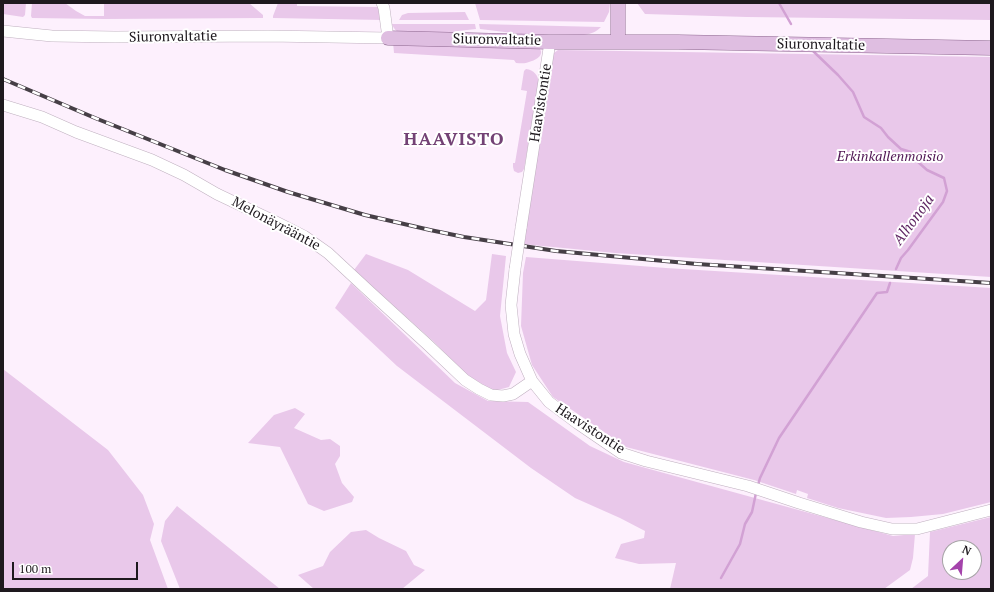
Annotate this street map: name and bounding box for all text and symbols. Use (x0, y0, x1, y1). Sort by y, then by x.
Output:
street label: Siuronvaltatie (129, 28, 217, 46)
street label: Siuronvaltatie (453, 31, 541, 49)
street label: Siuronvaltatie (777, 36, 865, 54)
street label: Haavistontie (526, 62, 556, 144)
district label: HAAVISTO (404, 129, 504, 151)
park label: Erkinkallenmoisio (837, 149, 943, 165)
water label: Alhonoja (890, 191, 938, 249)
street label: Melonäyrääntie (229, 194, 323, 254)
street label: Haavistontie (552, 400, 628, 458)
north arrow (942, 540, 982, 580)
text: N (960, 542, 974, 558)
scale bar (14, 554, 140, 580)
text: 100 m (19, 561, 51, 576)

